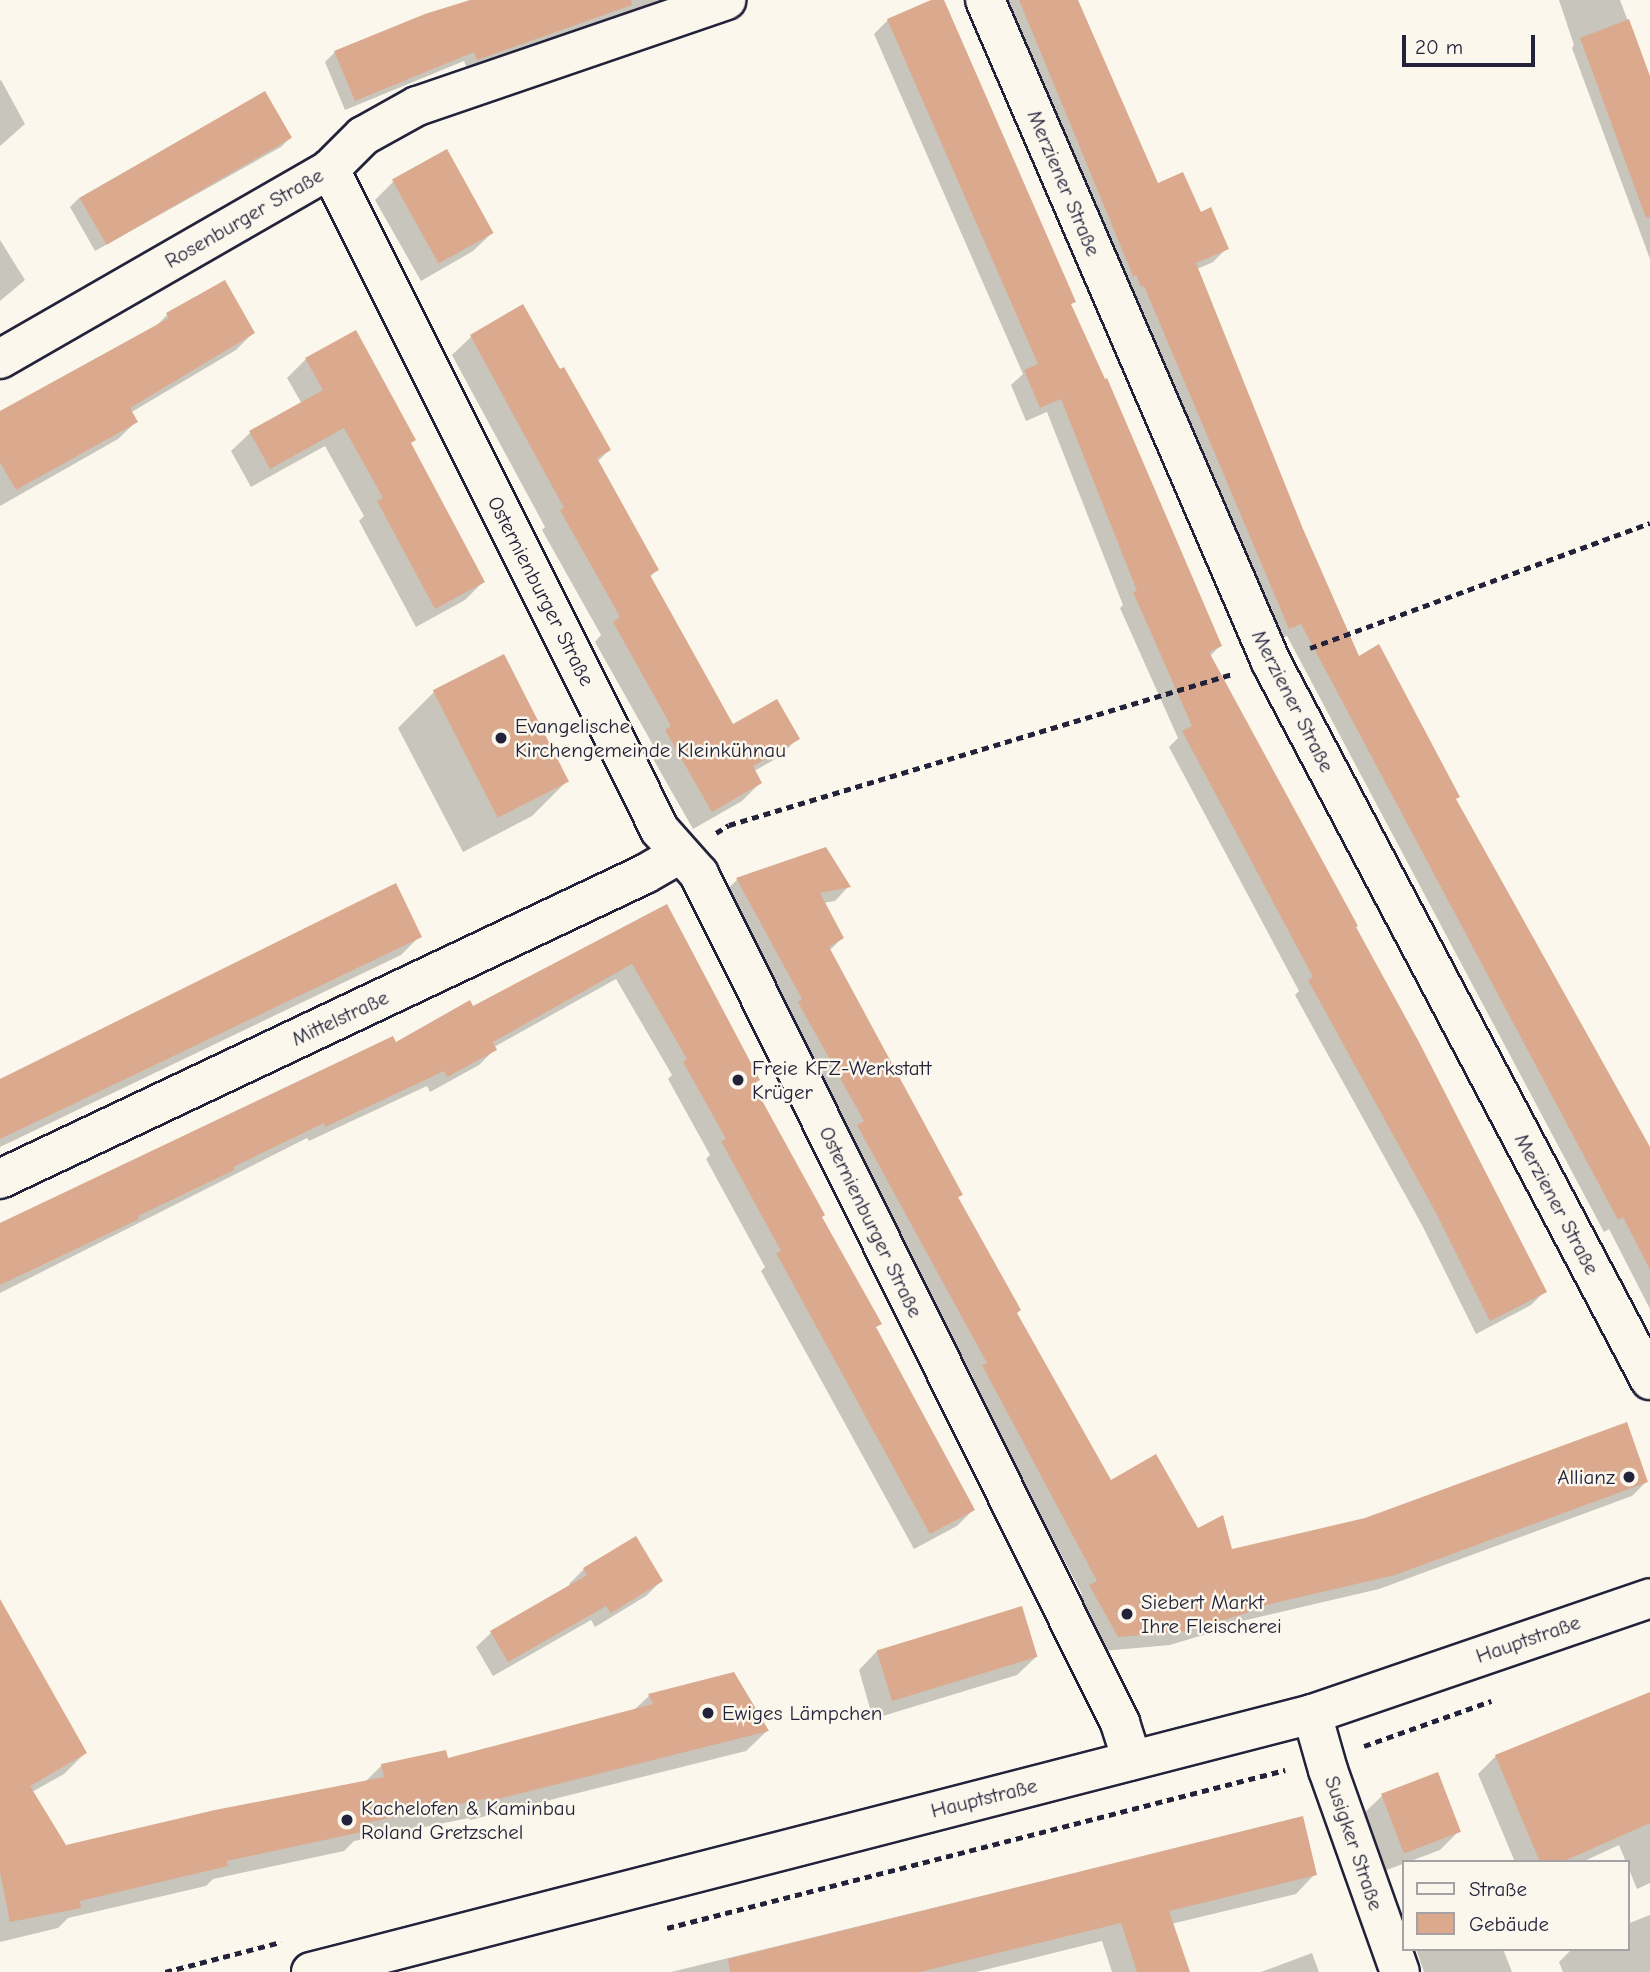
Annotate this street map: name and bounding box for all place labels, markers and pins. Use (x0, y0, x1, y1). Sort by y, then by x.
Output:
place label: Evangelische Kirchengemeinde Kleinkühnau (515, 713, 786, 763)
marker: Evangelische Kirchengemeinde Kleinkühnau (493, 730, 509, 746)
place label: Freie KFZ-Werkstatt Krüger (752, 1055, 932, 1105)
marker: Freie KFZ-Werkstatt Krüger (730, 1072, 746, 1088)
place label: Allianz (1557, 1464, 1615, 1490)
marker: Allianz (1621, 1469, 1637, 1485)
place label: Siebert Markt Ihre Fleischerei (1141, 1589, 1282, 1639)
marker: Siebert Markt Ihre Fleischerei (1119, 1606, 1135, 1622)
place label: Ewiges Lämpchen (722, 1700, 882, 1726)
marker: Ewiges Lämpchen (700, 1705, 716, 1721)
place label: Kachelofen & Kaminbau Roland Gretzschel (361, 1795, 575, 1845)
marker: Kachelofen & Kaminbau Roland Gretzschel (339, 1812, 355, 1828)

